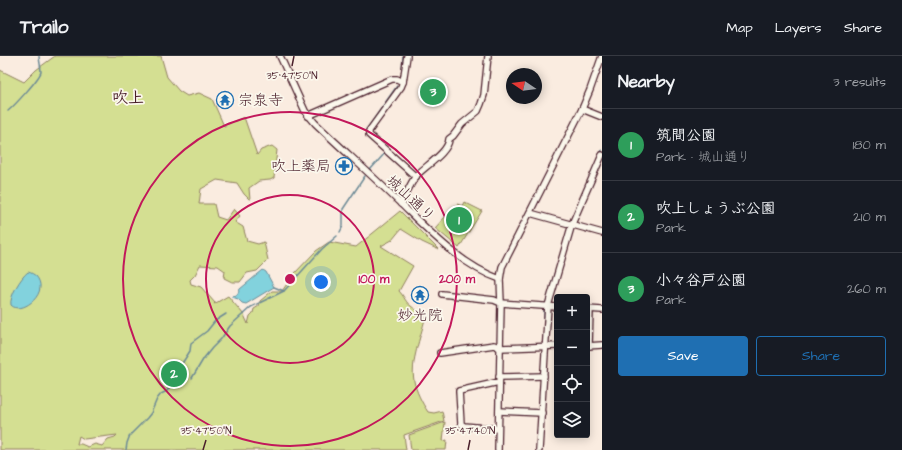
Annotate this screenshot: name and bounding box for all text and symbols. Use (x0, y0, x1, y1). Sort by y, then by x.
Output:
text: Trailo (20, 14, 69, 41)
text: Map (726, 18, 753, 38)
text: Layers (775, 18, 822, 38)
text: Share (844, 18, 882, 38)
north arrow (506, 68, 542, 104)
text: 35°47'50"N (267, 69, 317, 83)
text: Nearby (618, 70, 675, 94)
text: 3 results (833, 73, 886, 91)
pin: 3 (420, 77, 446, 107)
district label: 吹上 (112, 87, 144, 109)
temple icon: 宗泉寺 (215, 90, 235, 110)
place label: 宗泉寺 (238, 90, 283, 111)
text: 筑間公園 (656, 125, 716, 146)
text: 1 (630, 136, 632, 154)
text: 180 m (852, 136, 886, 154)
text: Park · 城山通り (656, 148, 750, 166)
place label: 吹上薬局 (271, 156, 331, 177)
pharmacy icon: 吹上薬局 (334, 156, 354, 176)
street label: 城山通り (382, 170, 440, 227)
text: 吹上しょうぶ公園 (656, 198, 775, 219)
pin: 1 (446, 205, 472, 235)
text: 2 (627, 208, 635, 226)
text: 210 m (853, 208, 886, 226)
text: Park (656, 219, 686, 237)
text: 小々谷戸公園 (656, 270, 746, 291)
text: 100 m (359, 271, 390, 288)
text: 200 m (438, 271, 476, 288)
centre of rings (283, 272, 297, 286)
your location (311, 272, 331, 292)
text: 3 (628, 280, 634, 298)
text: 260 m (847, 280, 886, 298)
temple icon: 妙光院 (410, 285, 430, 305)
text: Park (656, 291, 686, 309)
map controls (554, 294, 590, 438)
button: + (554, 294, 590, 330)
place label: 妙光院 (397, 305, 443, 326)
button: − (554, 330, 590, 366)
button: Save (618, 336, 748, 376)
button: Share (756, 336, 886, 376)
pin: 2 (161, 359, 187, 389)
button: locate (554, 366, 590, 402)
button: layers (554, 402, 590, 438)
text: 35°47'50"N (181, 424, 231, 438)
text: 35°47'40"N (445, 424, 495, 438)

